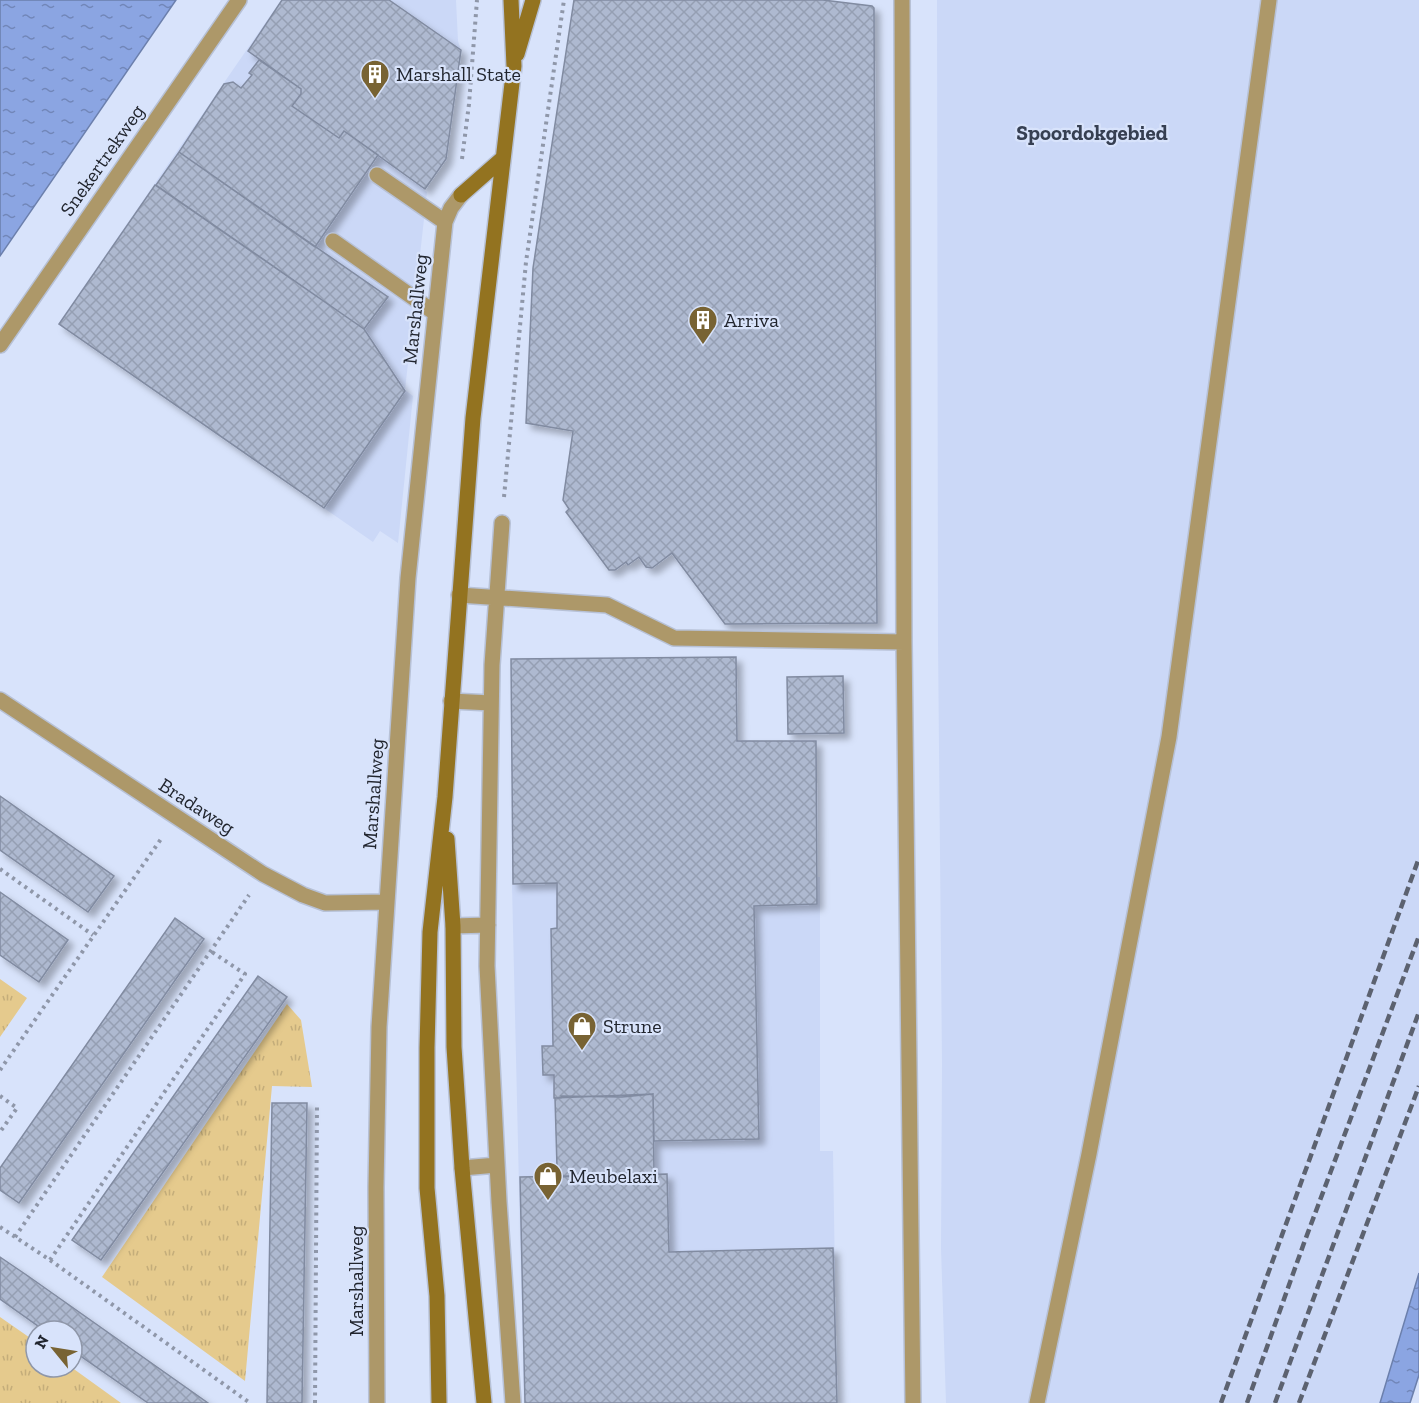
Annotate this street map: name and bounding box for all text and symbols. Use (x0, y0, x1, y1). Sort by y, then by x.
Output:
building icon: Marshall State (359, 58, 391, 100)
place label: Marshall State (396, 62, 521, 86)
street label: Snekertrekweg (55, 100, 149, 220)
district label: Spoordokgebied (1016, 120, 1168, 145)
street label: Marshallweg (397, 253, 433, 365)
building icon: Arriva (687, 304, 719, 346)
place label: Arriva (724, 308, 779, 332)
street label: Marshallweg (357, 738, 389, 850)
street label: Bradaweg (154, 773, 240, 839)
shop icon: Strune (566, 1010, 598, 1052)
place label: Strune (603, 1014, 662, 1038)
shop icon: Meubelaxi (532, 1160, 564, 1202)
place label: Meubelaxi (569, 1164, 658, 1188)
street label: Marshallweg (344, 1225, 368, 1337)
north arrow (24, 1319, 84, 1379)
text: N (30, 1332, 53, 1352)

